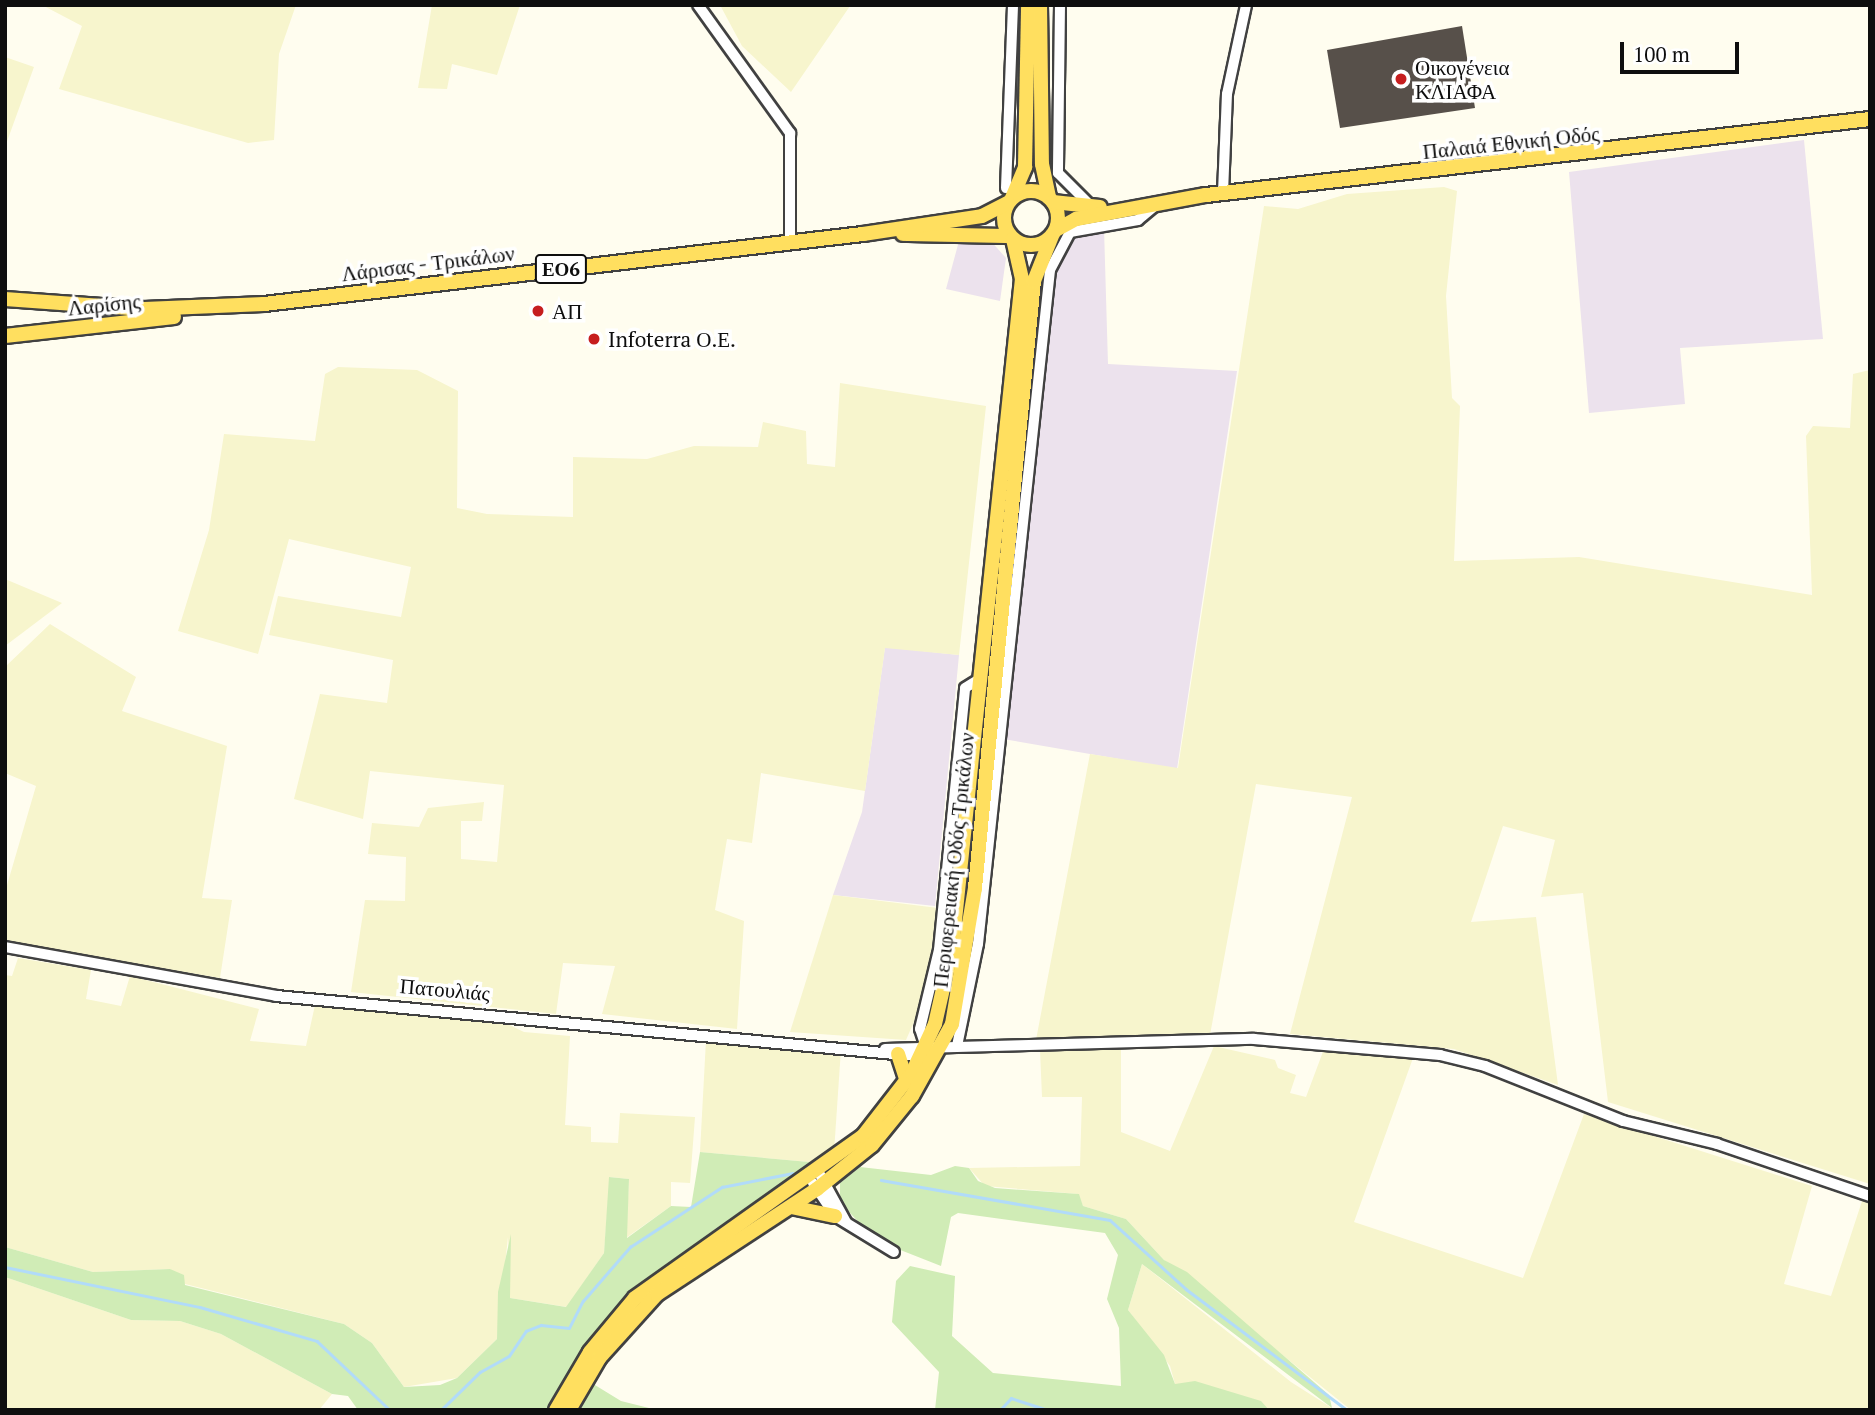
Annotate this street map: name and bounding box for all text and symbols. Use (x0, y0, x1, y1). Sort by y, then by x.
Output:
scale bar (1623, 28, 1742, 72)
text: 100 m (1633, 40, 1690, 68)
place label: Οικογένεια ΚΛΙΑΦΑ (1415, 54, 1510, 104)
marker: Οικογένεια ΚΛΙΑΦΑ (1393, 71, 1409, 87)
street label: Παλαιά Εθνική Οδός (1421, 120, 1601, 164)
street label: Λάρισας - Τρικάλων (339, 240, 517, 286)
road number: ΕΟ6 (535, 254, 587, 284)
street label: Λαρίσης (66, 288, 142, 320)
place label: ΑΠ (552, 298, 582, 324)
marker: ΑΠ (530, 303, 546, 319)
place label: Infoterra Ο.Ε. (608, 326, 736, 352)
marker: Infoterra Ο.Ε. (586, 331, 602, 347)
street label: Περιφερειακή Οδός Τρικάλων (927, 731, 979, 989)
street label: Πατουλιάς (399, 973, 491, 1005)

